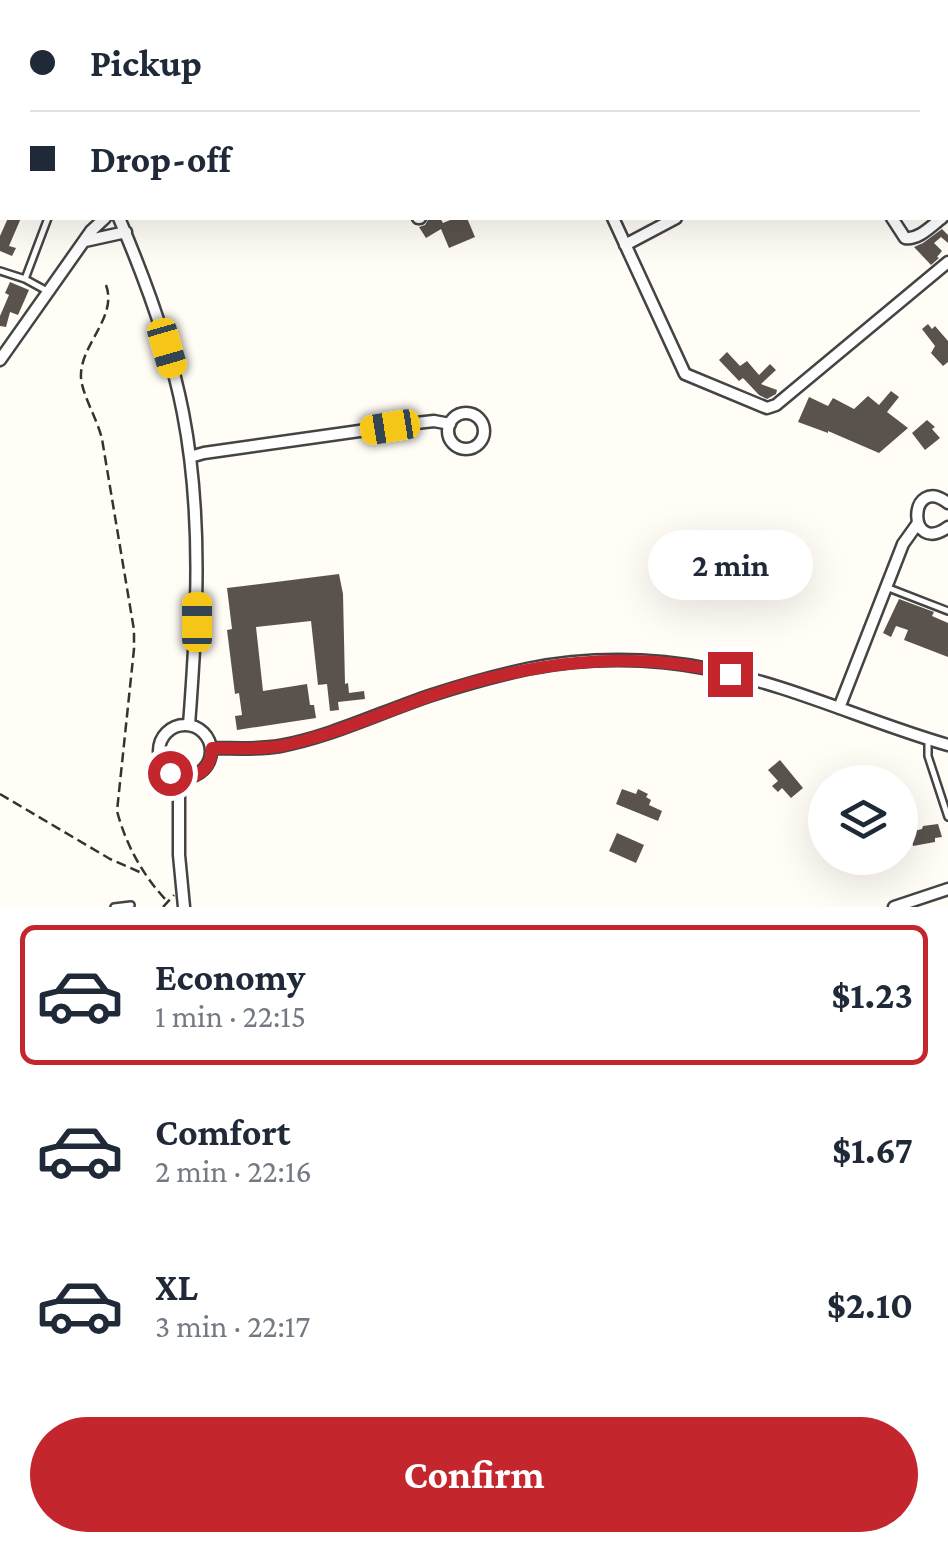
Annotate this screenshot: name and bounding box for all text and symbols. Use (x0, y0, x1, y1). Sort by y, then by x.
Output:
text: Pickup (90, 42, 202, 84)
text: Drop-off (90, 138, 231, 180)
car (144, 315, 190, 381)
car (358, 407, 422, 447)
callout: 2 min (648, 529, 812, 599)
text: 2 min (692, 547, 769, 583)
car (182, 592, 212, 652)
route end (708, 652, 753, 697)
route start (148, 751, 193, 796)
map controls (808, 765, 918, 875)
button: layers (808, 765, 918, 875)
icon: car (35, 950, 125, 1040)
text: Economy (155, 956, 305, 998)
text: $1.23 (831, 974, 913, 1016)
text: 1 min · 22:15 (155, 998, 306, 1034)
icon: car (35, 1105, 125, 1195)
text: Comfort (155, 1111, 291, 1153)
text: $1.67 (832, 1129, 913, 1171)
text: 2 min · 22:16 (155, 1153, 312, 1189)
icon: car (35, 1260, 125, 1350)
text: XL (155, 1266, 198, 1308)
text: $2.10 (827, 1284, 913, 1326)
text: 3 min · 22:17 (155, 1308, 310, 1344)
button: Confirm (30, 1417, 918, 1532)

